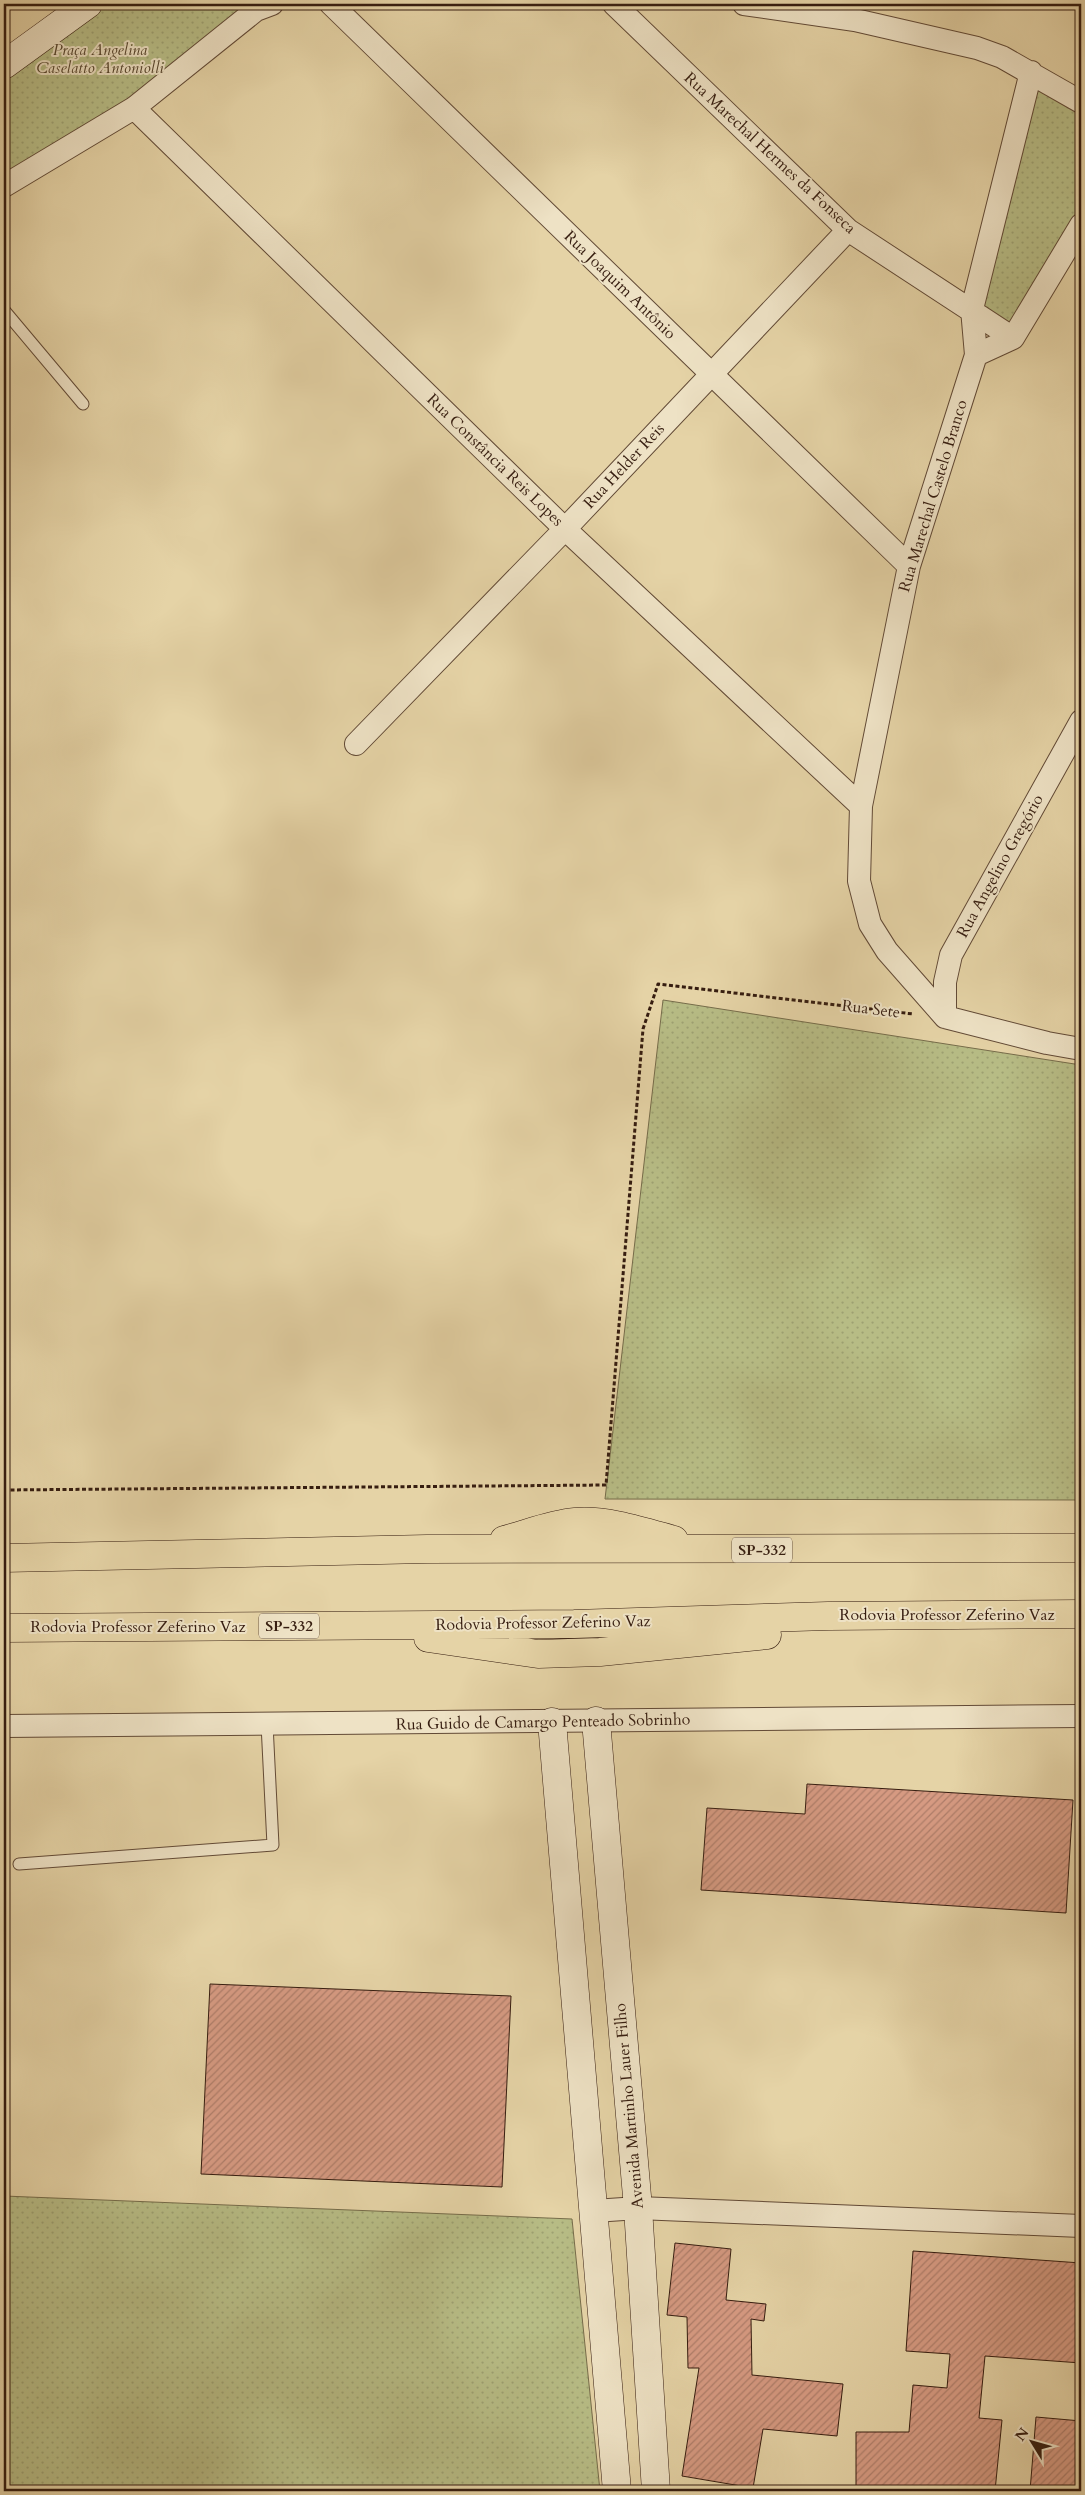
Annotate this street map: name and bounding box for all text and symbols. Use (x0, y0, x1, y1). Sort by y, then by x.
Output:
park label: Praça Angelina Caselatto Antoniolli (36, 39, 164, 79)
street label: Rua Marechal Hermes da Fonseca (679, 67, 861, 239)
street label: Rua Joaquim Antônio (559, 226, 681, 345)
street label: Rua Constância Reis Lopes (422, 389, 568, 531)
street label: Rua Marechal Castelo Branco (893, 397, 973, 595)
street label: Rua Helder Reis (578, 418, 670, 514)
street label: Rua Angelino Gregório (951, 790, 1049, 942)
street label: Rua Sete (841, 995, 901, 1023)
road number: SP-332 (732, 1538, 792, 1562)
street label: Rodovia Professor Zeferino Vaz (839, 1604, 1055, 1626)
street label: Rodovia Professor Zeferino Vaz (435, 1610, 651, 1636)
road number: SP-332 (259, 1614, 319, 1638)
street label: Rodovia Professor Zeferino Vaz (30, 1616, 246, 1638)
street label: Rua Guido de Camargo Penteado Sobrinho (396, 1708, 691, 1736)
street label: Avenida Martinho Lauer Filho (609, 2002, 649, 2210)
north arrow (1008, 2418, 1058, 2468)
text: N (1011, 2424, 1033, 2445)

